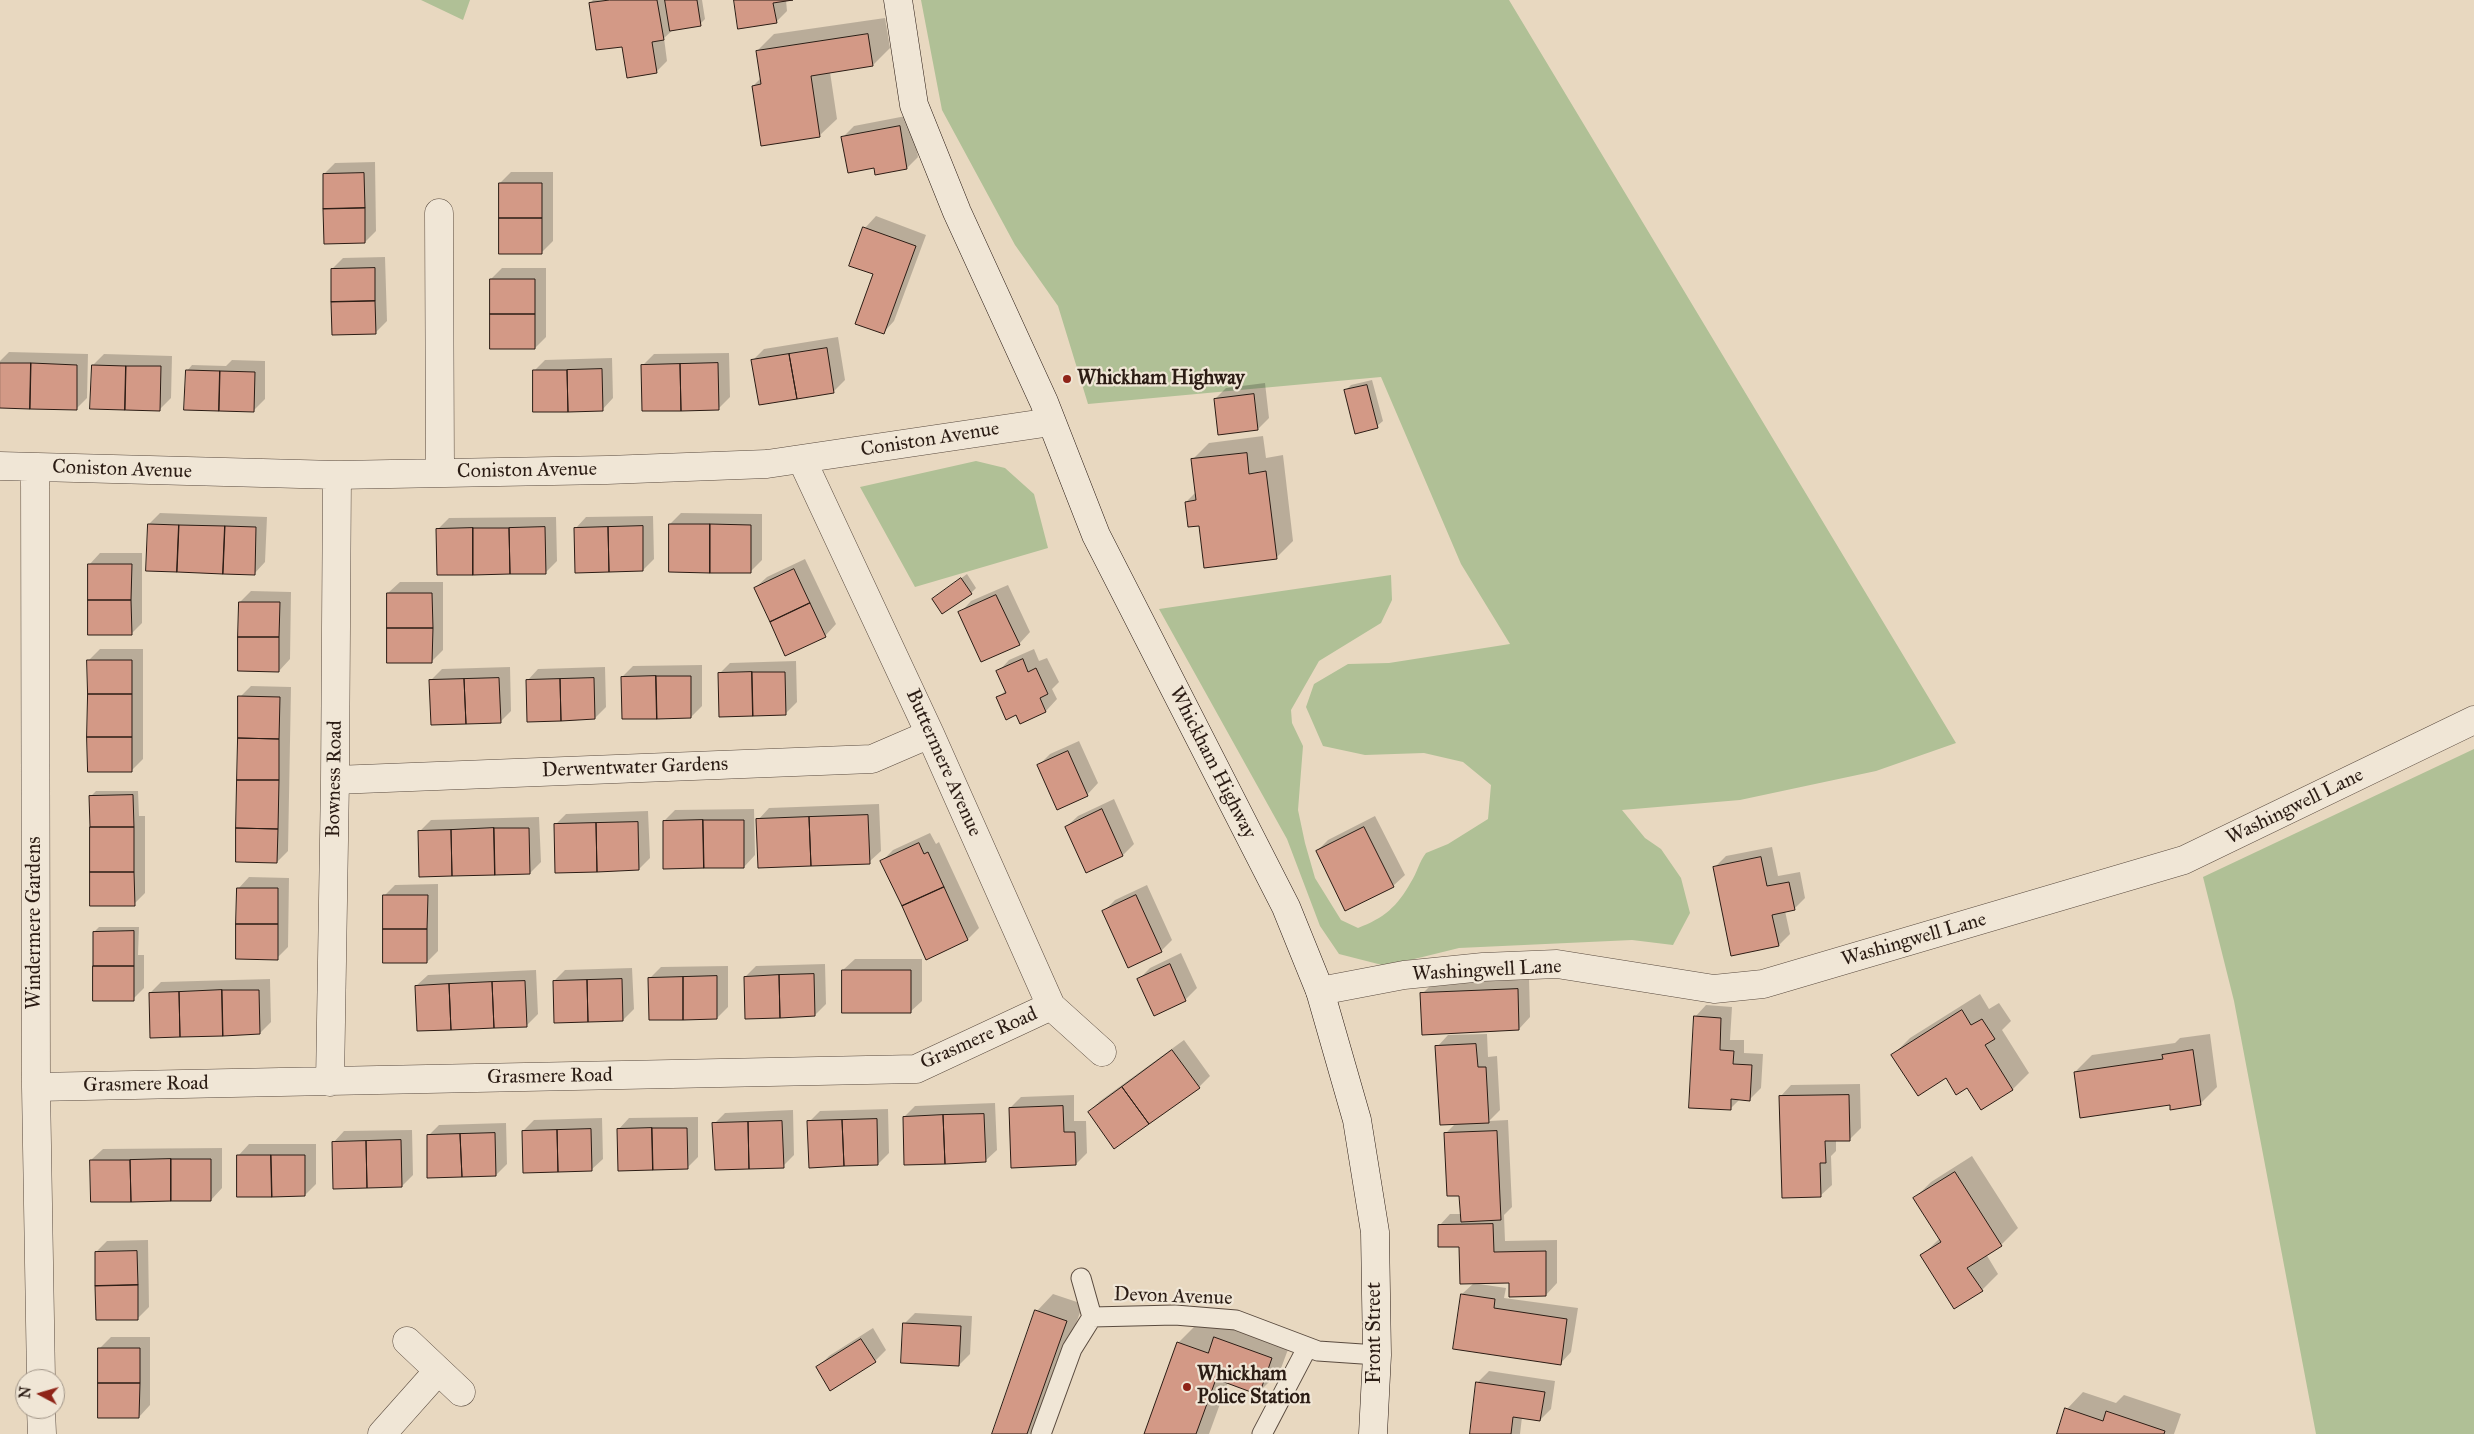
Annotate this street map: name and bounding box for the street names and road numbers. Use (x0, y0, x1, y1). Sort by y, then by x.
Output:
street label: Coniston Avenue (859, 417, 1001, 463)
street label: Coniston Avenue (52, 456, 192, 484)
street label: Coniston Avenue (457, 458, 597, 484)
street label: Whickham Highway (1163, 683, 1261, 843)
street label: Buttermere Avenue (900, 685, 986, 841)
street label: Bowness Road (322, 720, 348, 838)
street label: Derwentwater Gardens (541, 753, 729, 783)
street label: Washingwell Lane (2223, 763, 2367, 851)
street label: Windermere Gardens (23, 836, 47, 1010)
street label: Washingwell Lane (1839, 908, 1989, 972)
street label: Washingwell Lane (1412, 955, 1562, 987)
street label: Grasmere Road (917, 1003, 1041, 1075)
street label: Grasmere Road (487, 1064, 613, 1090)
street label: Grasmere Road (83, 1072, 209, 1098)
street label: Front Street (1363, 1282, 1387, 1384)
street label: Devon Avenue (1113, 1283, 1233, 1311)

